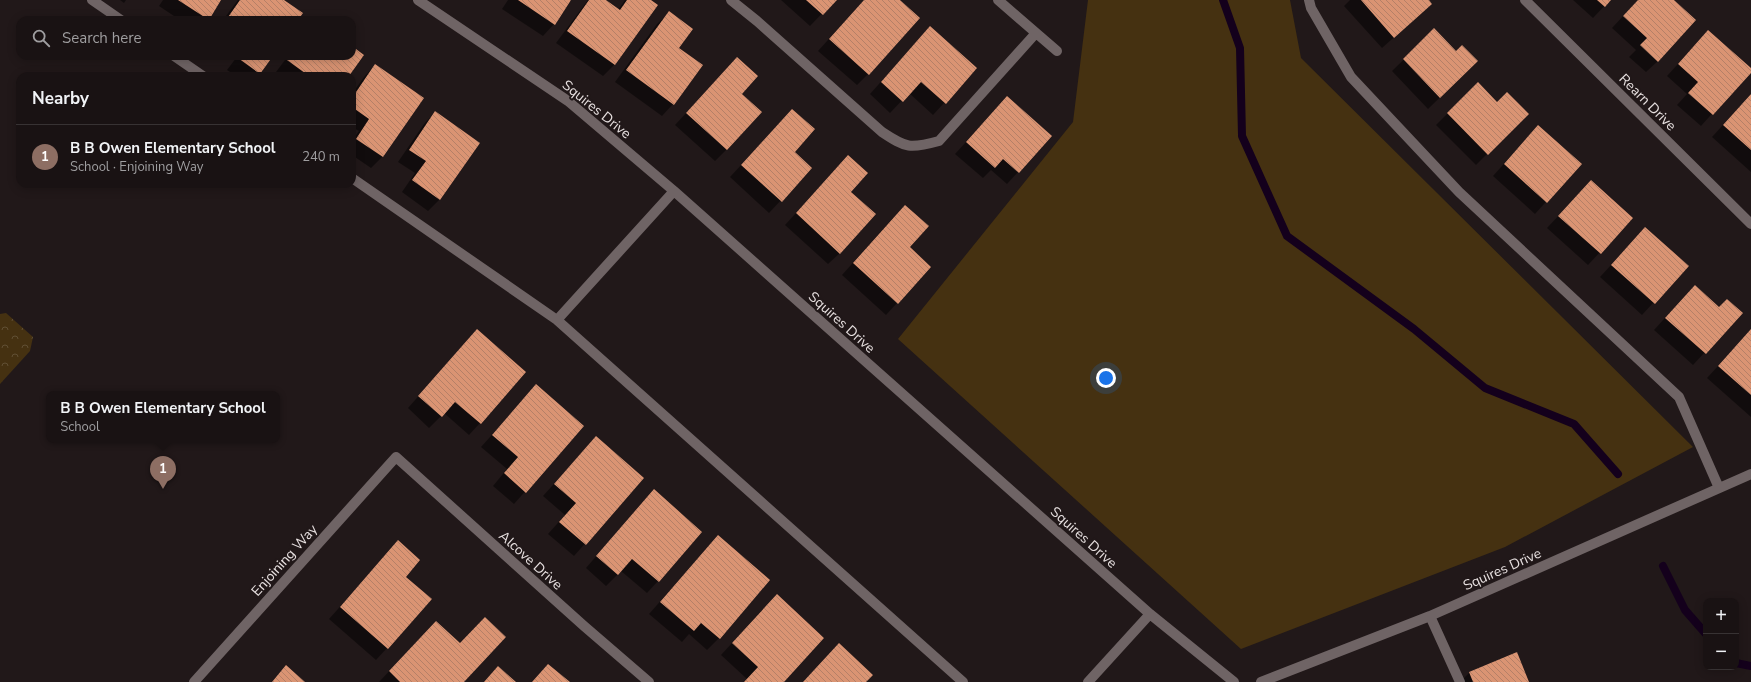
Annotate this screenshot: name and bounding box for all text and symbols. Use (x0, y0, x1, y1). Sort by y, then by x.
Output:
search box (16, 16, 356, 60)
icon: search (30, 27, 52, 49)
text: Search here (62, 28, 142, 48)
street label: Rearn Drive (1615, 70, 1680, 135)
street label: Squires Drive (558, 76, 635, 143)
text: Nearby (32, 87, 89, 110)
text: B B Owen Elementary School (70, 138, 276, 158)
text: 1 (41, 148, 49, 166)
text: 240 m (302, 148, 340, 166)
text: School · Enjoining Way (70, 158, 203, 176)
street label: Squires Drive (804, 287, 879, 357)
your location (1096, 368, 1116, 388)
popup (46, 391, 280, 443)
text: B B Owen Elementary School (60, 398, 266, 418)
text: School (60, 418, 100, 436)
pin: 1 (150, 456, 176, 489)
street label: Squires Drive (1046, 502, 1121, 572)
street label: Enjoining Way (247, 520, 322, 600)
street label: Alcove Drive (495, 527, 567, 594)
street label: Squires Drive (1460, 544, 1544, 595)
map controls (1703, 598, 1739, 670)
button: + (1703, 598, 1739, 634)
button: − (1703, 634, 1739, 670)

